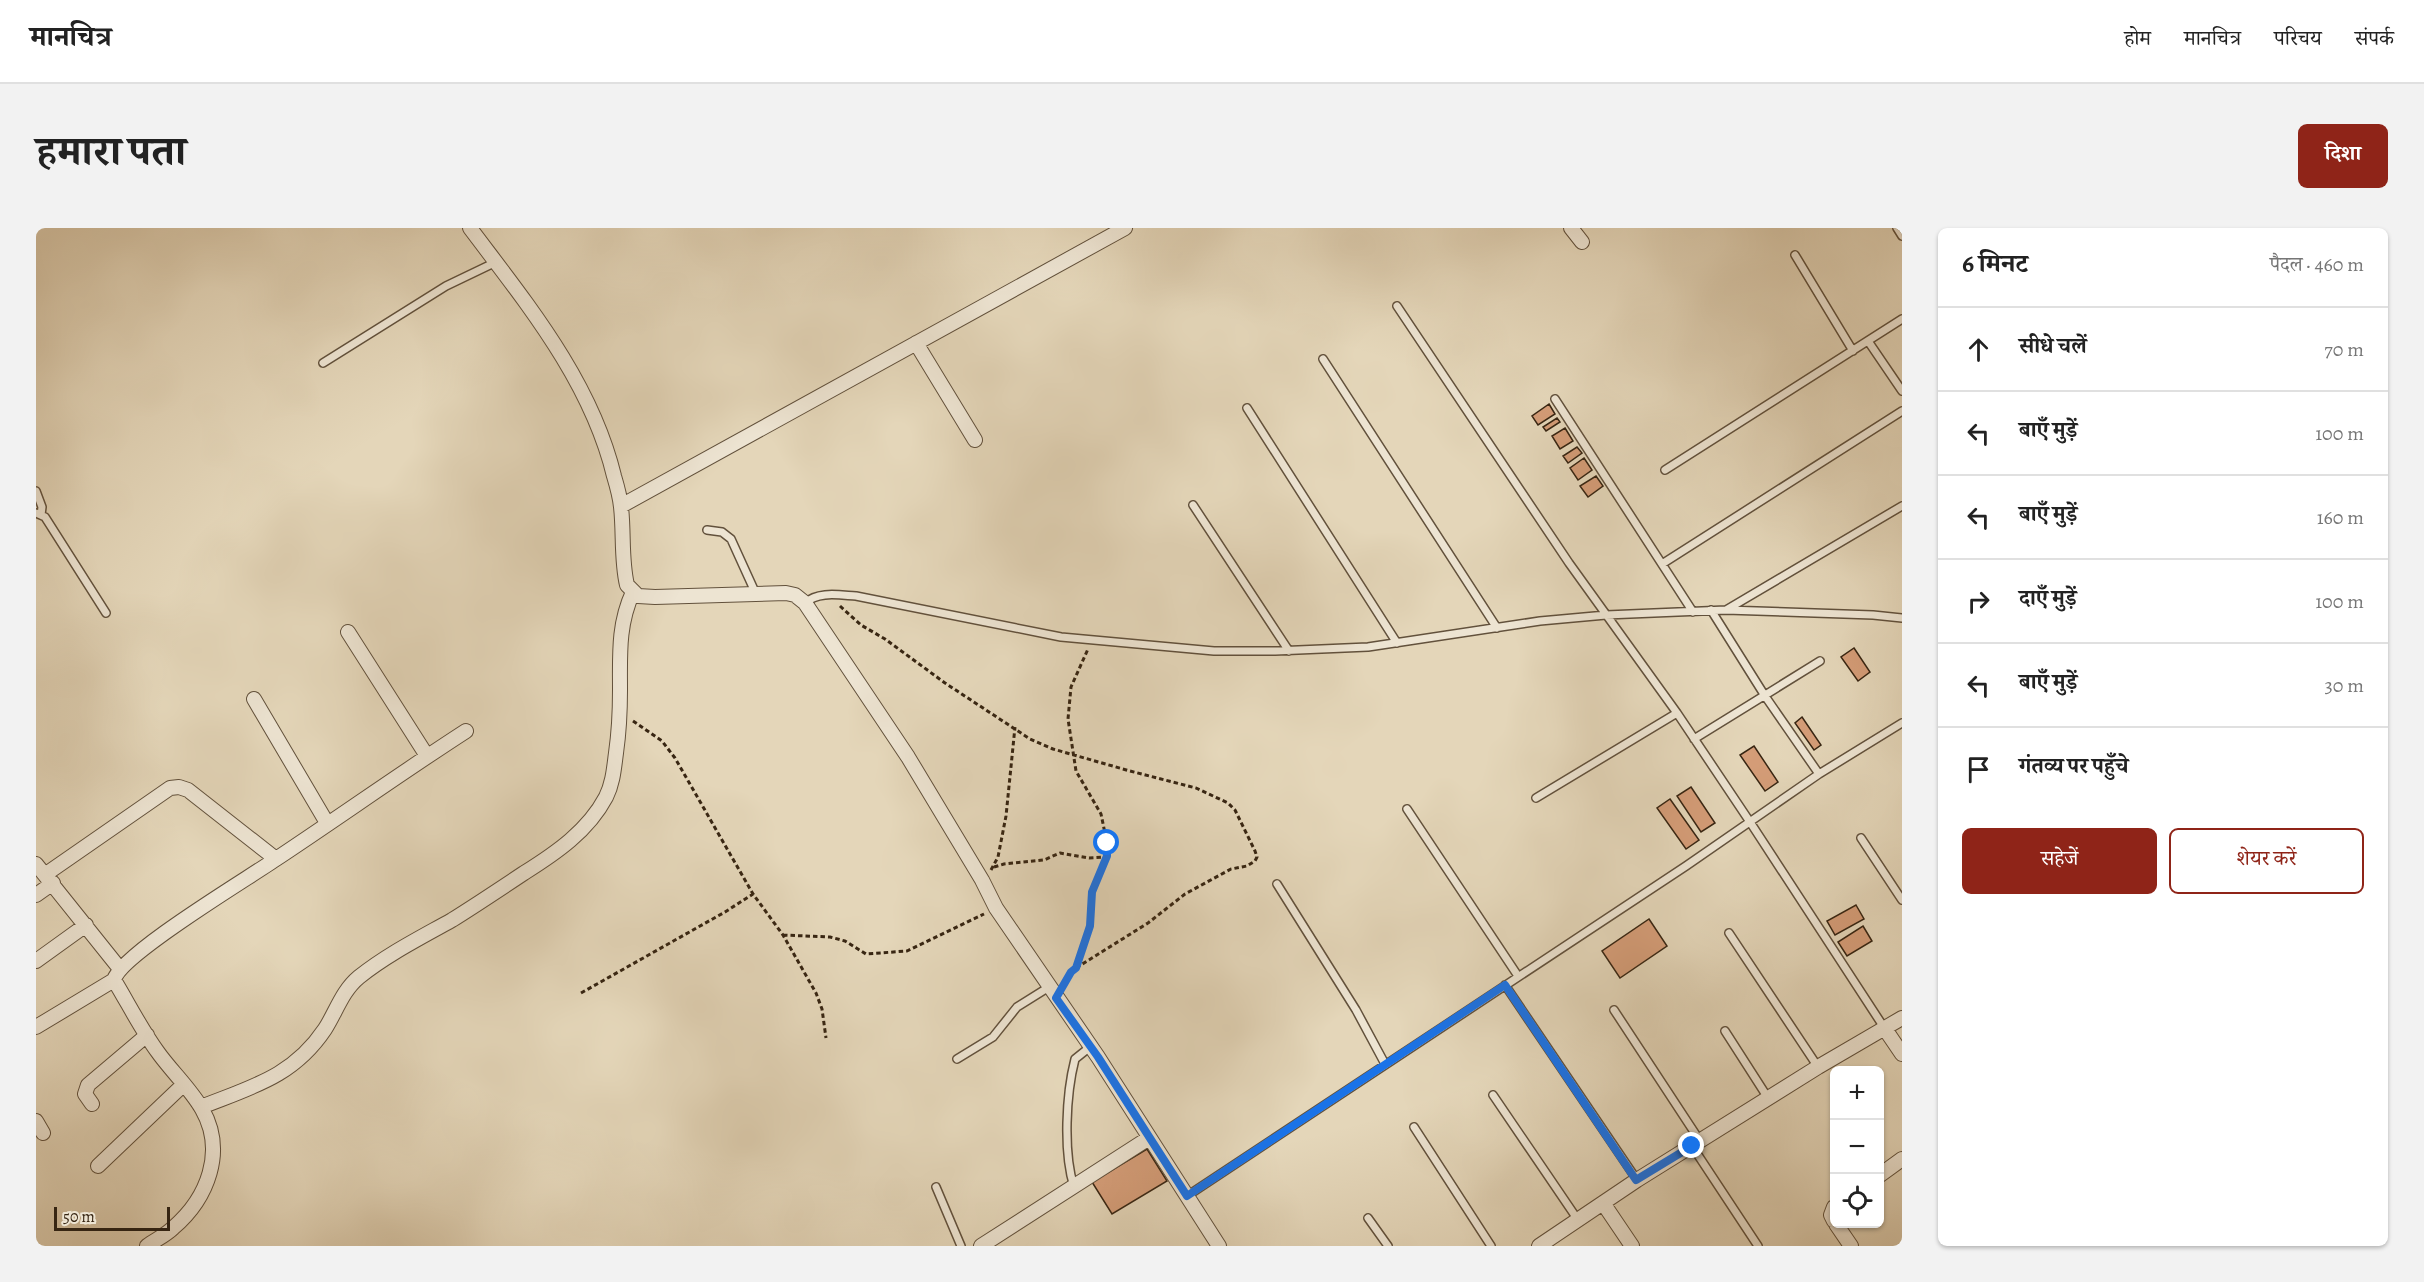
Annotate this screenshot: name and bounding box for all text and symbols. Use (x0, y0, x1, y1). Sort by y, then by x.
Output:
text: मानचित्र (30, 18, 112, 56)
text: होम (2124, 24, 2151, 52)
text: मानचित्र (2184, 24, 2241, 52)
text: परिचय (2274, 24, 2322, 52)
text: संपर्क (2355, 24, 2394, 52)
text: हमारा पता (36, 122, 186, 179)
button: दिशा (2298, 124, 2388, 188)
text: 6 मिनट (1962, 246, 2028, 281)
text: पैदल · 460 m (2270, 251, 2364, 278)
text: सीधे चलें (2019, 331, 2087, 361)
icon: ahead (1962, 333, 1995, 366)
text: 70 m (2324, 336, 2364, 363)
text: बाएँ मुड़ें (2019, 415, 2077, 445)
icon: left (1962, 417, 1995, 450)
text: 100 m (2315, 420, 2364, 447)
text: बाएँ मुड़ें (2019, 499, 2077, 529)
icon: left (1962, 501, 1995, 534)
text: 160 m (2317, 504, 2364, 531)
text: दाएँ मुड़ें (2019, 583, 2077, 613)
icon: right (1962, 585, 1995, 618)
text: 100 m (2315, 588, 2364, 615)
text: बाएँ मुड़ें (2019, 667, 2077, 697)
icon: left (1962, 669, 1995, 702)
text: 30 m (2324, 672, 2364, 699)
text: गंतव्य पर पहुँचे (2019, 751, 2128, 781)
icon: arrive (1962, 753, 1995, 786)
button: सहेजें (1962, 828, 2157, 894)
button: शेयर करें (2169, 828, 2364, 894)
route start (1093, 829, 1119, 855)
map controls (1830, 1066, 1884, 1228)
button: + (1830, 1066, 1884, 1120)
button: − (1830, 1120, 1884, 1174)
route end (1678, 1132, 1704, 1158)
button: locate (1830, 1174, 1884, 1228)
scale bar (54, 1204, 170, 1232)
text: 50 m (63, 1206, 95, 1228)

